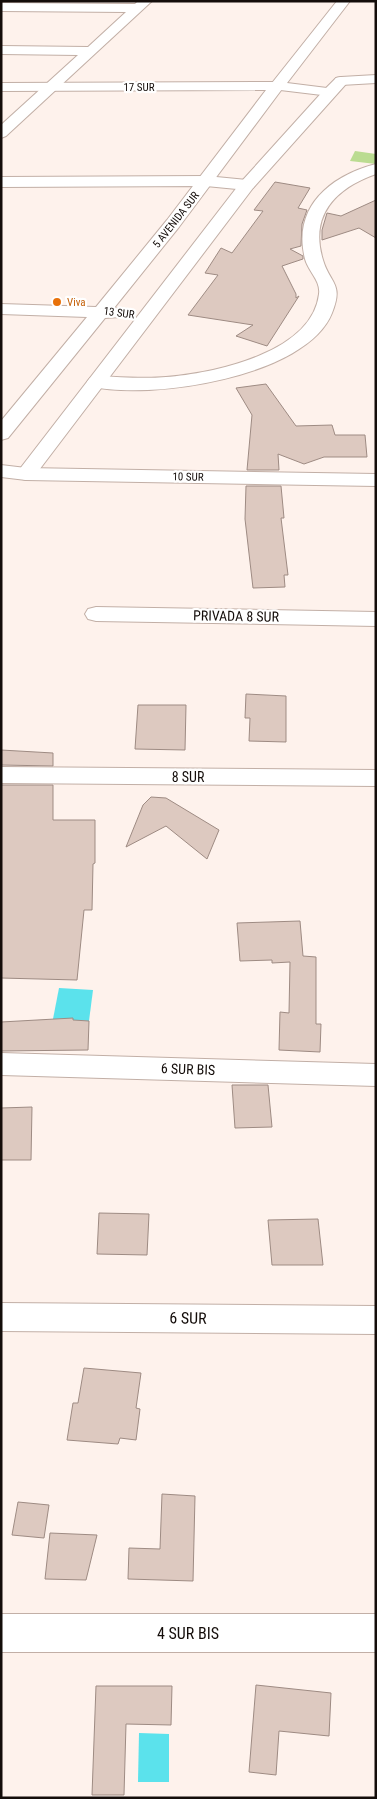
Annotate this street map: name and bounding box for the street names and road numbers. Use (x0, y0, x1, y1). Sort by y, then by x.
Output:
street label: 17 SUR (123, 81, 155, 94)
street label: 5 AVENIDA SUR (150, 189, 202, 251)
street label: 13 SUR (103, 305, 135, 321)
street label: 10 SUR (172, 470, 204, 484)
street label: PRIVADA 8 SUR (193, 607, 280, 625)
street label: 8 SUR (172, 769, 205, 785)
street label: 6 SUR BIS (161, 1060, 215, 1078)
street label: 6 SUR (169, 1308, 207, 1328)
street label: 4 SUR BIS (157, 1624, 219, 1643)

